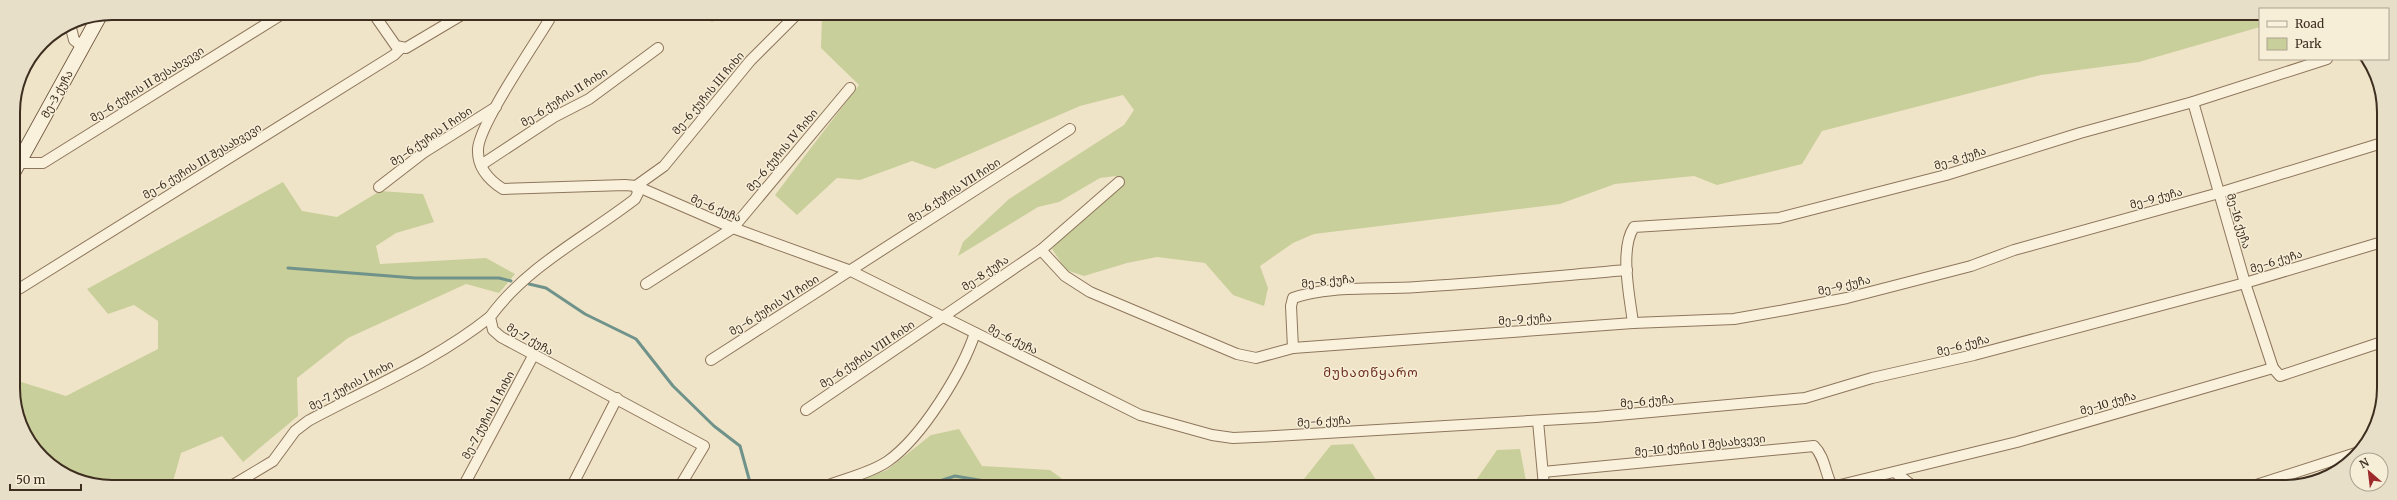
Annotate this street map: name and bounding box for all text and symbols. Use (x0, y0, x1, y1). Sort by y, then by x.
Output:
legend (2259, 8, 2389, 60)
text: Road (2295, 16, 2324, 31)
text: Park (2295, 36, 2322, 51)
street label: მე-6 ქუჩის II შესახვევი (87, 43, 207, 125)
street label: მე-6 ქუჩის III ჩიხი (669, 49, 747, 137)
street label: მე-6 ქუჩის II ჩიხი (518, 65, 610, 129)
street label: მე-3 ქუჩა (38, 68, 76, 120)
street label: მე-6 ქუჩის I ჩიხი (387, 103, 475, 169)
street label: მე-6 ქუჩის IV ჩიხი (743, 106, 821, 194)
street label: მე-6 ქუჩის III შესახვევი (140, 120, 264, 202)
street label: მე-8 ქუჩა (1932, 143, 1988, 173)
street label: მე-6 ქუჩის VII ჩიხი (905, 155, 1003, 225)
street label: მე-9 ქუჩა (2128, 184, 2184, 212)
street label: მე-6 ქუჩა (688, 191, 744, 225)
street label: მე-16 ქუჩა (2224, 192, 2254, 250)
street label: მე-6 ქუჩა (2248, 246, 2304, 276)
street label: მე-8 ქუჩა (959, 252, 1011, 294)
street label: მე-8 ქუჩა (1301, 271, 1355, 291)
street label: მე-6 ქუჩის VI ჩიხი (726, 272, 822, 338)
street label: მე-9 ქუჩა (1816, 272, 1872, 298)
street label: მე-9 ქუჩა (1498, 310, 1552, 328)
street label: მე-6 ქუჩის VIII ჩიხი (817, 317, 917, 391)
street label: მე-7 ქუჩა (504, 320, 556, 358)
street label: მე-6 ქუჩა (986, 321, 1040, 357)
street label: მე-6 ქუჩა (1935, 332, 1991, 358)
street label: მე-7 ქუჩის I ჩიხი (306, 357, 396, 413)
district label: მუხათწყარო (1323, 364, 1419, 381)
street label: მე-7 ქუჩის II ჩიხი (459, 368, 517, 462)
street label: მე-10 ქუჩა (2078, 388, 2138, 418)
street label: მე-6 ქუჩა (1620, 392, 1674, 410)
street label: მე-6 ქუჩა (1297, 413, 1351, 429)
street label: მე-10 ქუჩის I შესახვევი (1634, 431, 1766, 459)
north arrow (2349, 452, 2389, 492)
text: N (2357, 455, 2372, 471)
scale bar (10, 466, 81, 492)
text: 50 m (16, 472, 45, 487)

